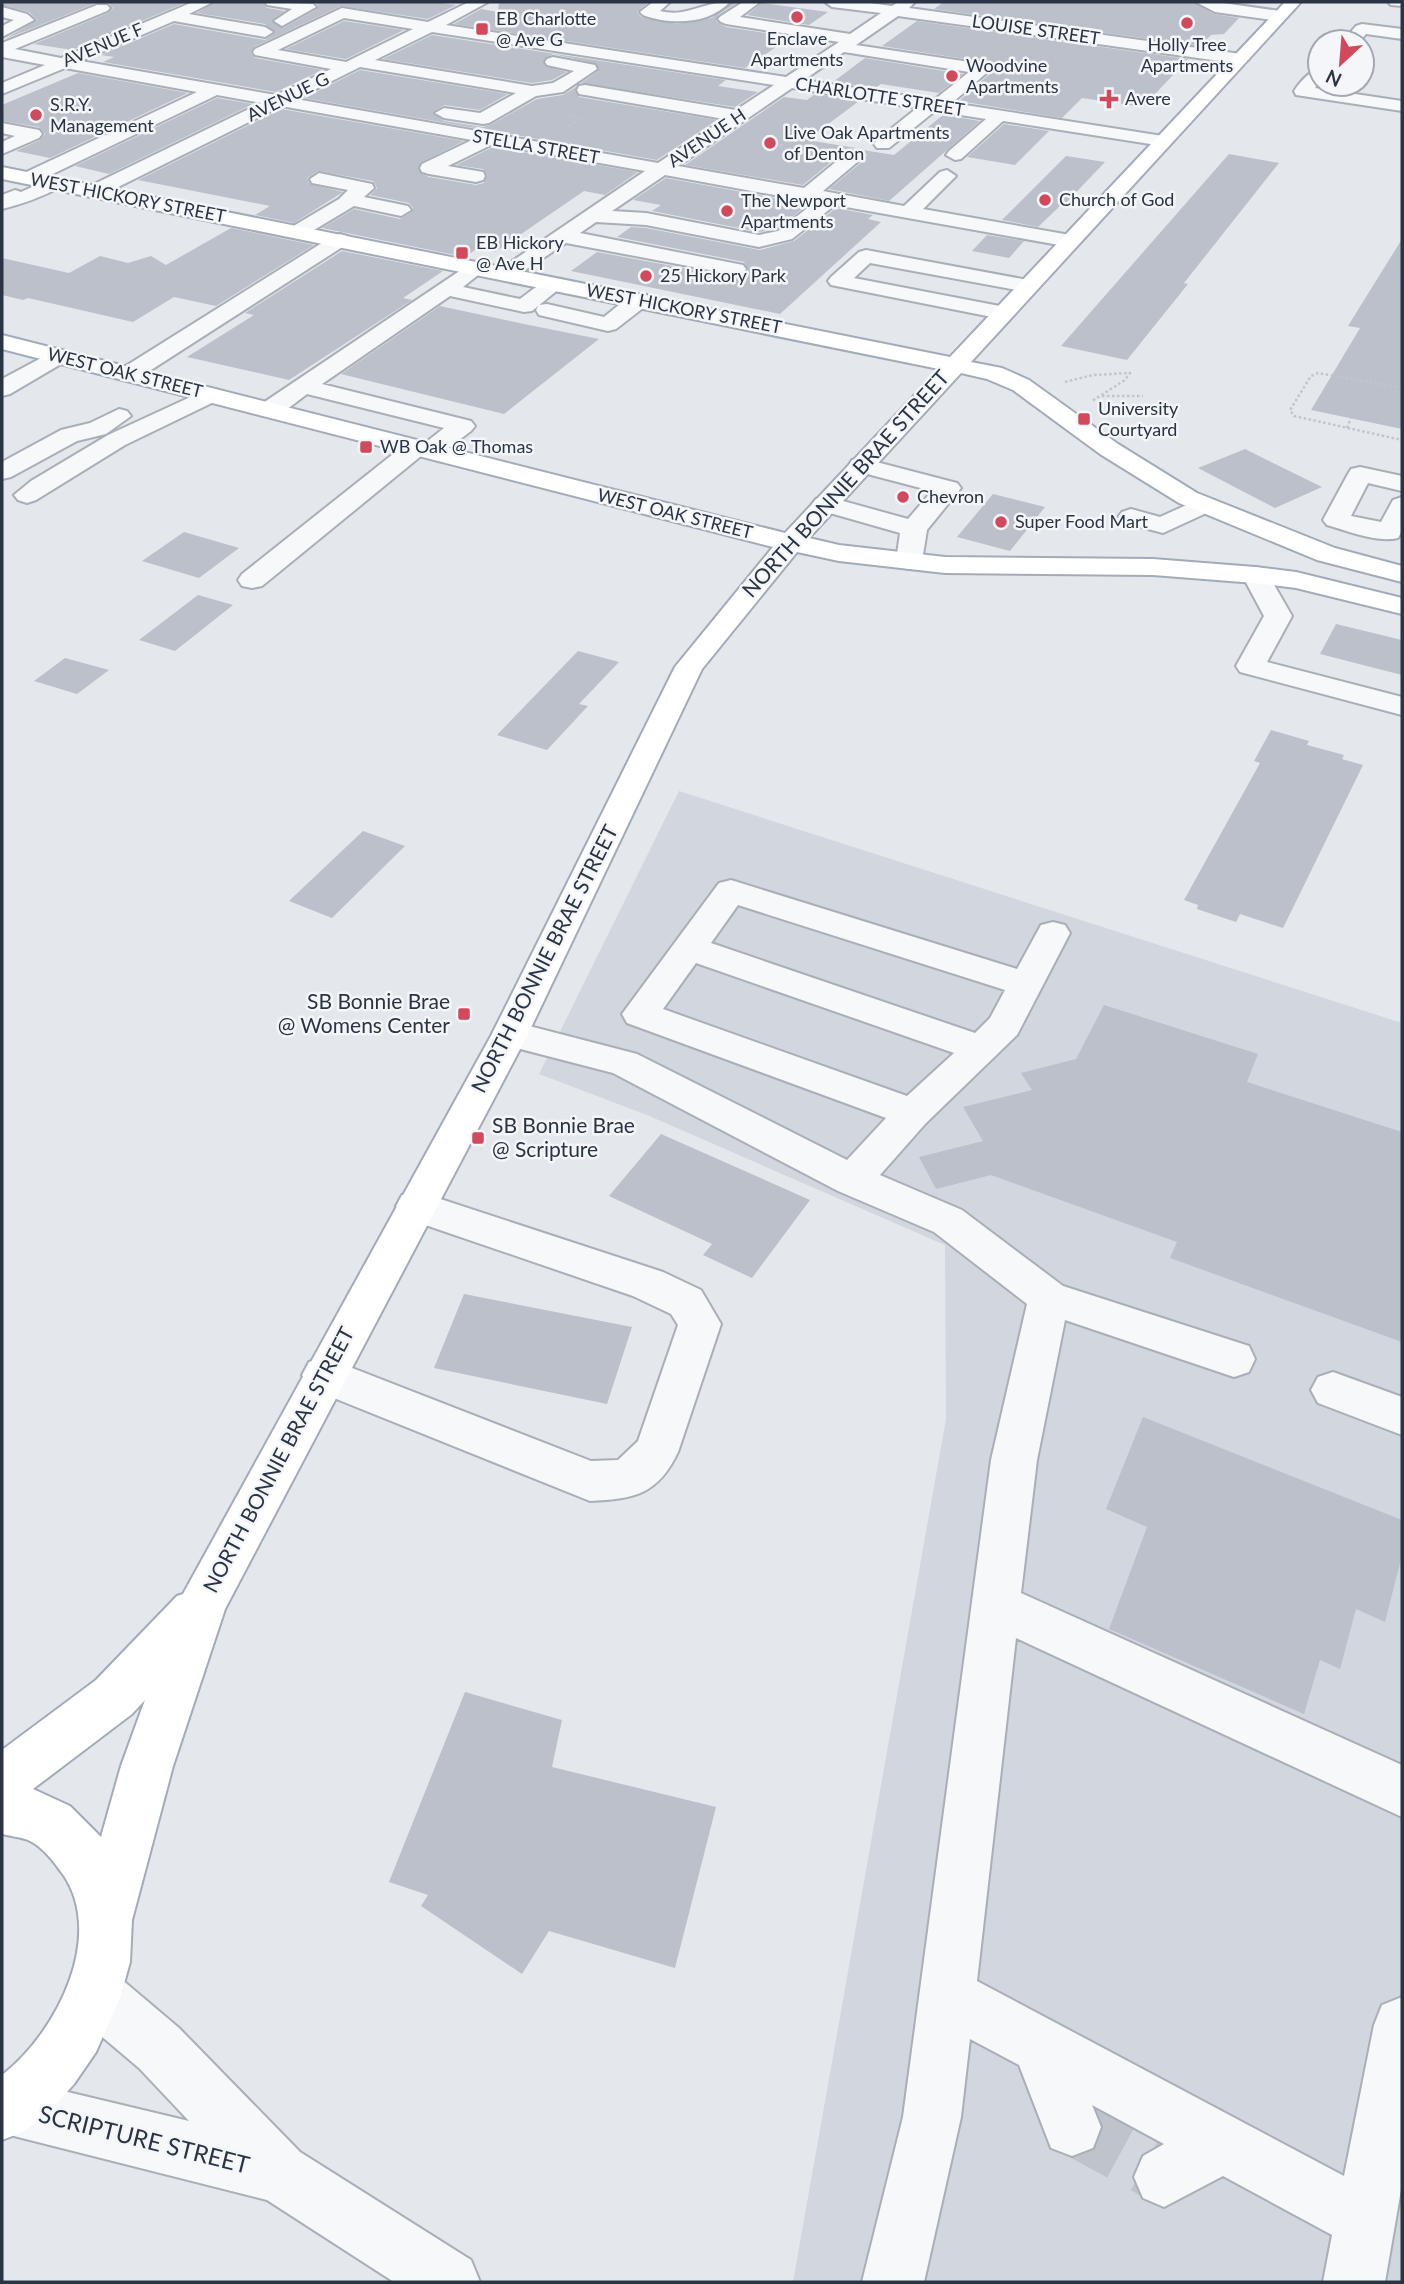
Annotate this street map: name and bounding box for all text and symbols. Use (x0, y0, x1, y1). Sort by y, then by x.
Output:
place label: EB Charlotte @ Ave G (496, 7, 596, 50)
marker: Enclave Apartments (789, 9, 805, 25)
street label: LOUISE STREET (971, 9, 1102, 49)
marker: Holly Tree Apartments (1179, 15, 1195, 31)
street label: AVENUE F (59, 17, 146, 71)
marker: EB Charlotte @ Ave G (474, 21, 490, 37)
place label: Enclave Apartments (751, 27, 844, 70)
north arrow (1306, 28, 1376, 98)
place label: Holly Tree Apartments (1141, 33, 1234, 76)
place label: Woodvine Apartments (966, 54, 1059, 97)
text: N (1322, 65, 1345, 92)
street label: AVENUE G (243, 67, 332, 125)
marker: Woodvine Apartments (944, 68, 960, 84)
street label: CHARLOTTE STREET (794, 72, 967, 120)
place label: Avere (1125, 87, 1171, 109)
marker: Avere (1099, 89, 1119, 109)
place label: S.R.Y. Management (50, 93, 154, 136)
street label: AVENUE H (663, 103, 750, 171)
marker: S.R.Y. Management (28, 107, 44, 123)
place label: Live Oak Apartments of Denton (784, 121, 950, 164)
street label: STELLA STREET (471, 124, 602, 168)
marker: Live Oak Apartments of Denton (762, 135, 778, 151)
street label: WEST HICKORY STREET (28, 167, 228, 227)
place label: Church of God (1059, 188, 1174, 210)
place label: The Newport Apartments (741, 189, 846, 232)
marker: Church of God (1037, 192, 1053, 208)
marker: The Newport Apartments (719, 203, 735, 219)
place label: EB Hickory @ Ave H (476, 231, 565, 274)
marker: EB Hickory @ Ave H (454, 245, 470, 261)
place label: 25 Hickory Park (660, 264, 787, 286)
marker: 25 Hickory Park (638, 268, 654, 284)
street label: WEST HICKORY STREET (584, 278, 784, 338)
street label: WEST OAK STREET (45, 342, 206, 402)
street label: NORTH BONNIE BRAE STREET (736, 364, 954, 602)
place label: University Courtyard (1098, 397, 1179, 440)
marker: University Courtyard (1076, 411, 1092, 427)
place label: WB Oak @ Thomas (380, 435, 533, 457)
marker: WB Oak @ Thomas (358, 439, 374, 455)
street label: WEST OAK STREET (595, 483, 756, 543)
place label: Chevron (917, 485, 984, 507)
marker: Chevron (895, 489, 911, 505)
place label: Super Food Mart (1015, 510, 1148, 532)
marker: Super Food Mart (993, 514, 1009, 530)
street label: NORTH BONNIE BRAE STREET (465, 820, 623, 1096)
place label: SB Bonnie Brae @ Womens Center (278, 988, 450, 1037)
marker: SB Bonnie Brae @ Womens Center (456, 1006, 472, 1022)
place label: SB Bonnie Brae @ Scripture (492, 1112, 635, 1161)
marker: SB Bonnie Brae @ Scripture (470, 1130, 486, 1146)
street label: NORTH BONNIE BRAE STREET (197, 1322, 359, 1596)
street label: SCRIPTURE STREET (36, 2098, 253, 2179)

